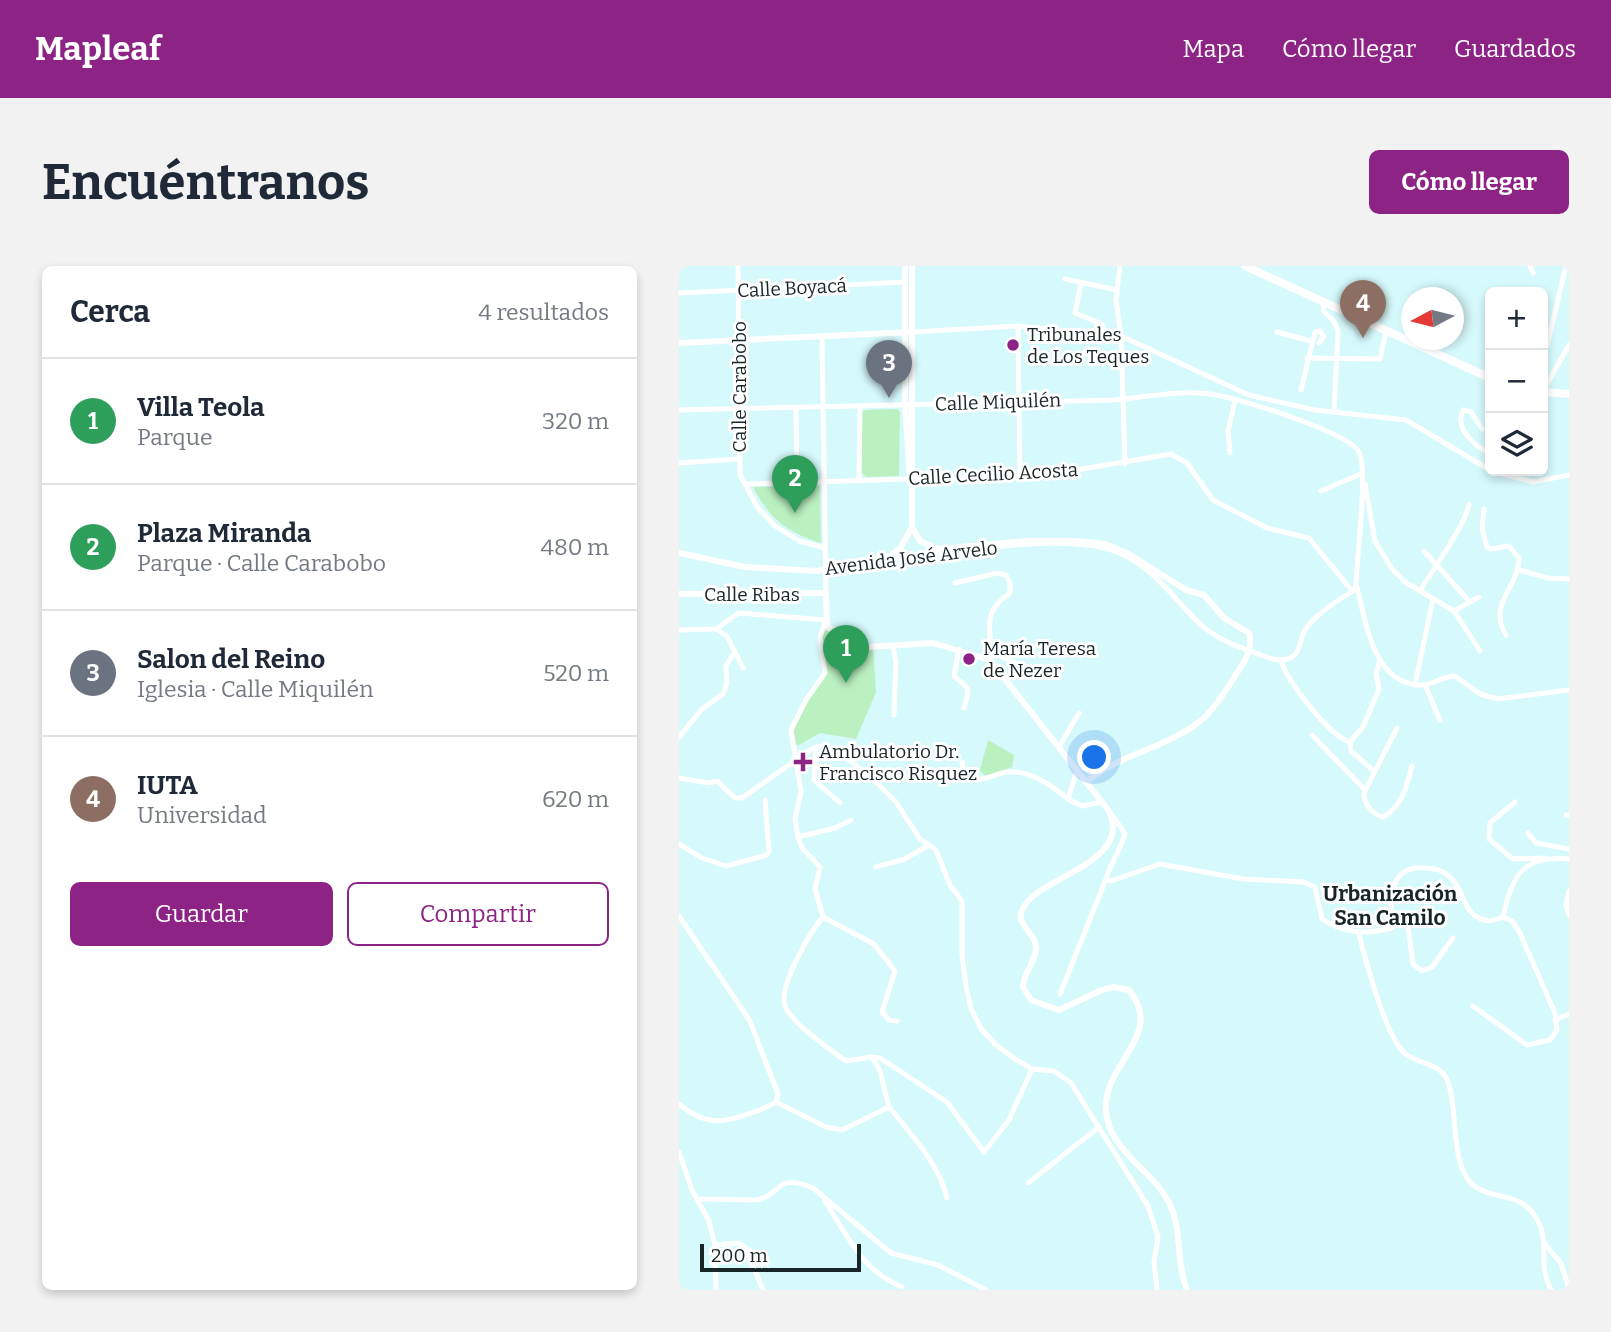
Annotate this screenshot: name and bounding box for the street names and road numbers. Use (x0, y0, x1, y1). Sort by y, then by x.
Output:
street label: Calle Boyacá (737, 274, 848, 302)
street label: Calle Carabobo (728, 321, 751, 453)
street label: Calle Miquilén (934, 388, 1062, 416)
street label: Calle Cecilio Acosta (907, 458, 1079, 490)
street label: Avenida José Arvelo (823, 536, 999, 580)
street label: Calle Ribas (704, 583, 800, 606)

